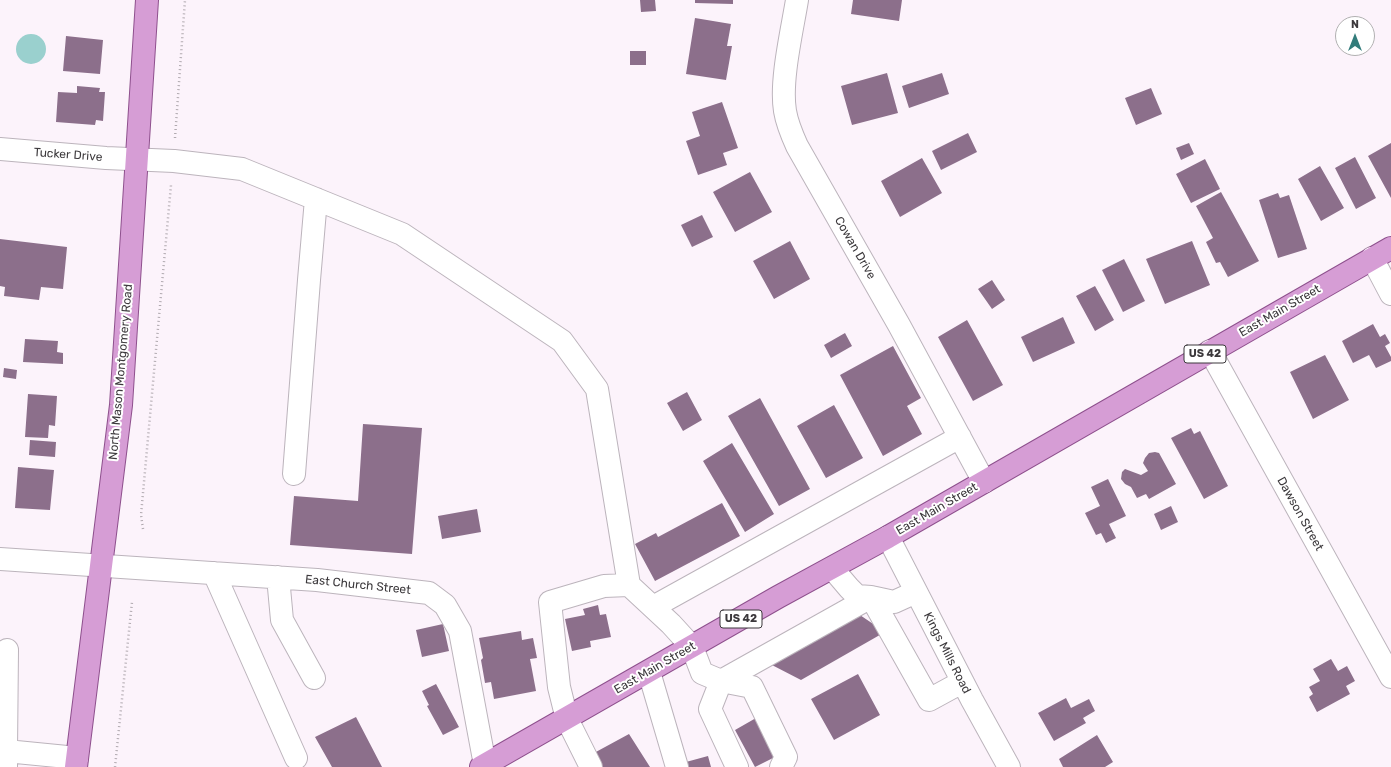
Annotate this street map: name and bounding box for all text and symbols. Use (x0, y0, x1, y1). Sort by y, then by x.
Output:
north arrow (1335, 16, 1375, 56)
text: N (1351, 18, 1359, 31)
street label: Tucker Drive (33, 145, 103, 165)
street label: Cowan Drive (831, 214, 879, 282)
street label: East Main Street (1237, 282, 1323, 340)
street label: North Mason Montgomery Road (106, 284, 136, 460)
road number: US 42 (1184, 345, 1226, 363)
street label: Dawson Street (1274, 475, 1326, 553)
street label: East Main Street (894, 480, 980, 538)
street label: East Church Street (304, 572, 412, 598)
road number: US 42 (720, 610, 762, 628)
street label: Kings Mills Road (920, 610, 974, 696)
street label: East Main Street (612, 639, 698, 697)

